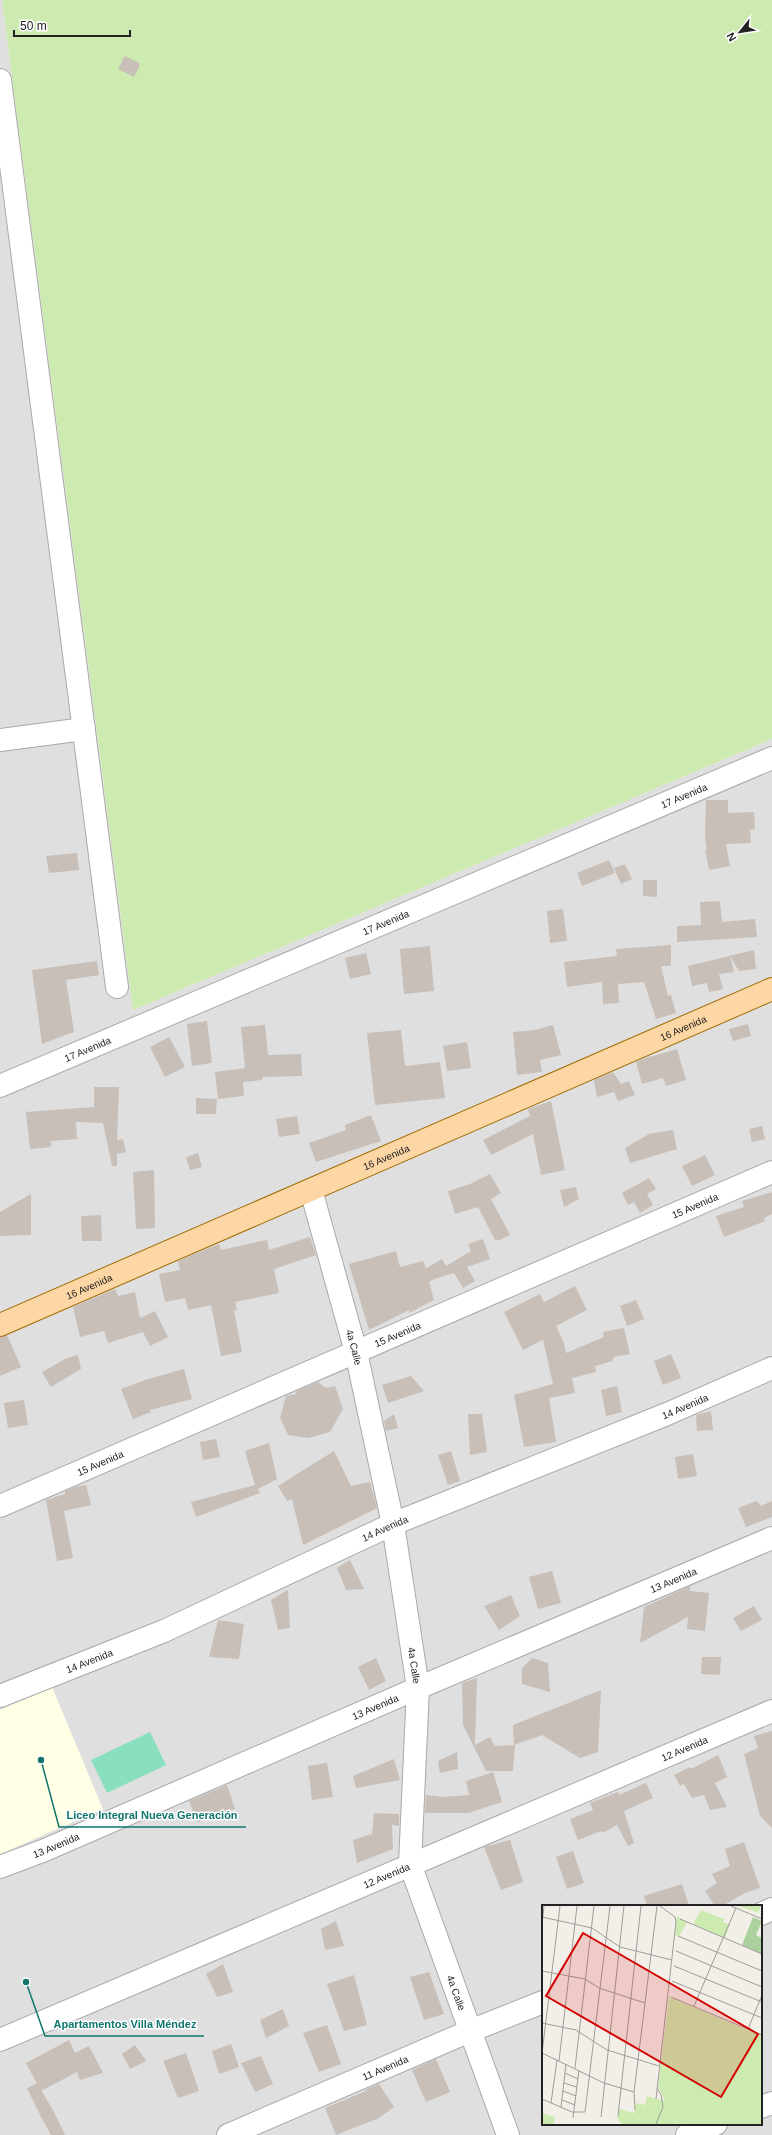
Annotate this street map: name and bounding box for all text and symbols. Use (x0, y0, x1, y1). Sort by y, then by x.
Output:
scale bar (14, 12, 130, 38)
north arrow (720, 12, 760, 52)
text: 50 m (20, 19, 47, 33)
text: N (724, 31, 739, 43)
street label: 17 Avenida (659, 781, 709, 810)
street label: 17 Avenida (361, 907, 411, 937)
street label: 16 Avenida (658, 1013, 708, 1043)
street label: 17 Avenida (63, 1034, 113, 1064)
street label: 16 Avenida (361, 1142, 411, 1172)
street label: 15 Avenida (670, 1190, 720, 1220)
street label: 16 Avenida (64, 1271, 114, 1301)
street label: 15 Avenida (373, 1319, 423, 1349)
street label: 4a Calle (344, 1328, 364, 1367)
street label: 14 Avenida (660, 1391, 710, 1421)
street label: 15 Avenida (75, 1448, 125, 1478)
street label: 14 Avenida (360, 1513, 410, 1543)
street label: 13 Avenida (648, 1565, 699, 1595)
street label: 14 Avenida (64, 1646, 115, 1675)
street label: 4a Calle (406, 1646, 423, 1685)
street label: 13 Avenida (350, 1692, 400, 1722)
street label: 12 Avenida (660, 1733, 710, 1763)
callout: Liceo Integral Nueva Generación (59, 1804, 246, 1827)
text: Liceo Integral Nueva Generación (66, 1809, 238, 1821)
street label: 13 Avenida (31, 1830, 81, 1860)
street label: 12 Avenida (362, 1860, 412, 1890)
inset map (542, 1905, 762, 2125)
street label: 4a Calle (445, 1974, 468, 2012)
callout: Apartamentos Villa Méndez (45, 2013, 204, 2036)
text: Apartamentos Villa Méndez (54, 2018, 197, 2030)
street label: 11 Avenida (361, 2053, 410, 2082)

